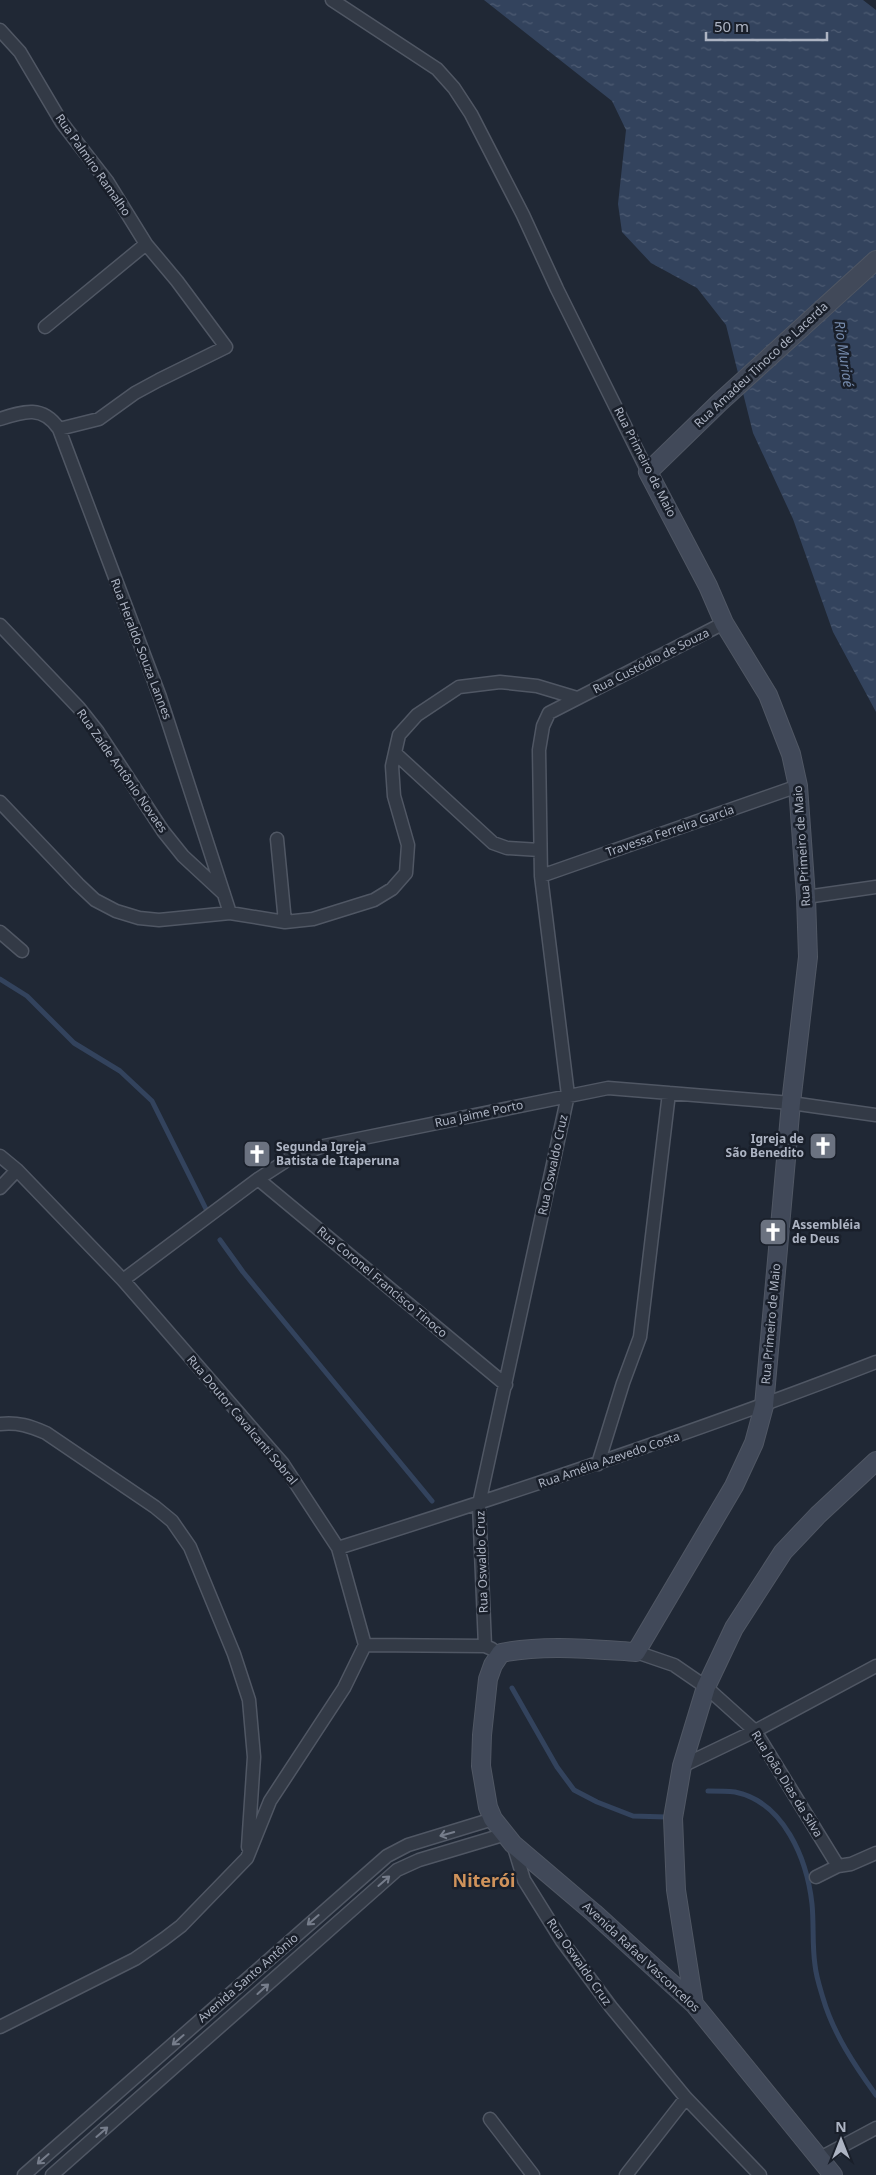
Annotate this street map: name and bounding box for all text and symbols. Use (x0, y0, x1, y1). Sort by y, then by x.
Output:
scale bar (706, 10, 827, 42)
text: 50 m (714, 16, 749, 36)
street label: Rua Palmiro Ramalho (52, 110, 135, 219)
street label: Rua Amadeu Tinoco de Lacerda (690, 298, 831, 431)
water label: Rio Muriaé (830, 319, 859, 389)
street label: Rua Primeiro de Maio (610, 404, 681, 520)
street label: Rua Heraldo Souza Lannes (107, 576, 176, 722)
street label: Rua Custódio de Souza (590, 624, 712, 697)
street label: Rua Zaíde Antônio Novaes (73, 705, 172, 836)
street label: Rua Primeiro de Maio (789, 785, 814, 907)
street label: Travessa Ferreira Garcia (603, 801, 736, 860)
street label: Rua Jaime Porto (433, 1096, 525, 1131)
street label: Rua Oswaldo Cruz (534, 1113, 572, 1217)
place label: Igreja de São Benedito (726, 1130, 804, 1161)
church icon: Igreja de São Benedito (808, 1131, 838, 1161)
place label: Segunda Igreja Batista de Itaperuna (276, 1138, 399, 1169)
church icon: Segunda Igreja Batista de Itaperuna (242, 1139, 272, 1169)
place label: Assembléia de Deus (792, 1216, 860, 1247)
church icon: Assembléia de Deus (758, 1217, 788, 1247)
street label: Rua Coronel Francisco Tinoco (314, 1222, 451, 1341)
street label: Rua Primeiro de Maio (757, 1263, 784, 1385)
street label: Rua Doutor Cavalcanti Sobral (183, 1351, 302, 1488)
street label: Rua Amélia Azevedo Costa (536, 1427, 682, 1492)
street label: Rua Oswaldo Cruz (471, 1510, 492, 1614)
street label: Rua João Dias da Silva (748, 1727, 827, 1840)
one-way arrow (439, 1829, 455, 1839)
district label: Niterói (453, 1868, 515, 1892)
one-way arrow (377, 1876, 390, 1887)
street label: Avenida Rafael Vasconcelos (579, 1898, 704, 2016)
one-way arrow (306, 1915, 319, 1926)
street label: Rua Oswaldo Cruz (543, 1915, 616, 2009)
street label: Avenida Santo Antônio (194, 1929, 302, 2026)
one-way arrow (256, 1984, 269, 1995)
one-way arrow (171, 2034, 184, 2045)
north arrow (816, 2115, 866, 2165)
text: N (835, 2117, 847, 2136)
one-way arrow (95, 2126, 108, 2137)
one-way arrow (36, 2153, 49, 2164)

